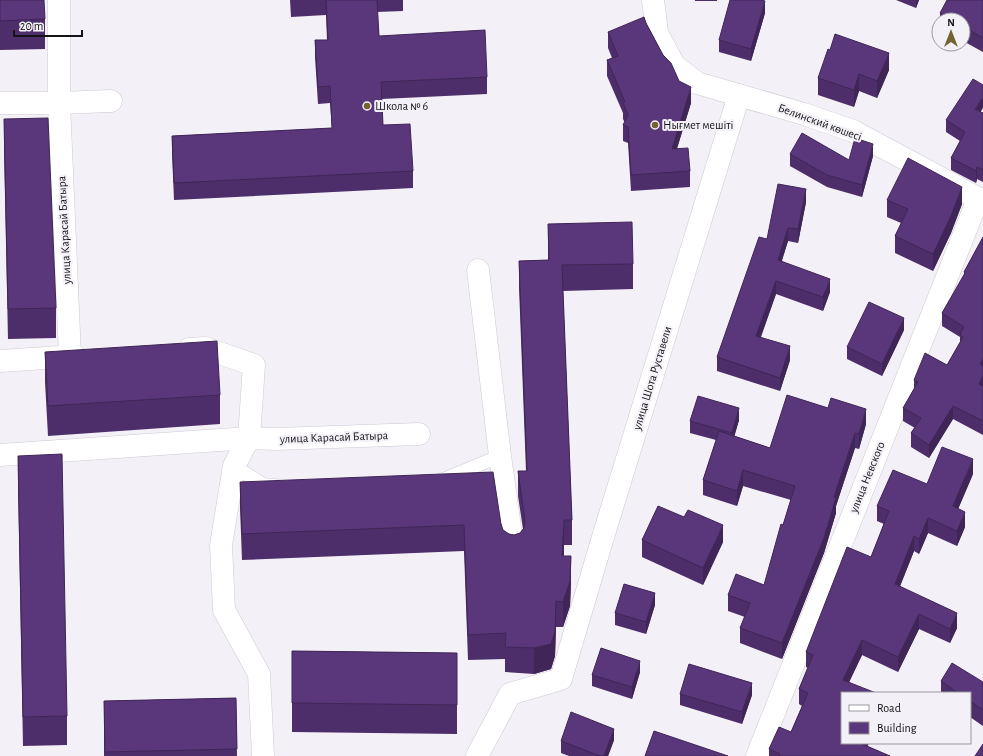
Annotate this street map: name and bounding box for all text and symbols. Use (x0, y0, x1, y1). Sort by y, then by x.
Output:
scale bar (14, 12, 82, 38)
north arrow (931, 12, 971, 52)
text: N (947, 17, 955, 28)
text: 20 m (20, 20, 43, 32)
place label: Школа № 6 (375, 100, 429, 112)
marker: Школа № 6 (362, 101, 372, 111)
street label: Белинский көшесi (776, 101, 864, 143)
place label: Нығмет мешіті (663, 119, 733, 131)
marker: Нығмет мешіті (650, 120, 660, 130)
street label: улица Карасай Батыра (55, 175, 74, 285)
street label: улица Шота Руставели (630, 325, 674, 433)
street label: улица Карасай Батыра (279, 429, 389, 446)
street label: улица Невского (847, 440, 888, 515)
legend (841, 692, 971, 744)
text: Road (877, 702, 901, 714)
text: Building (877, 722, 917, 734)

